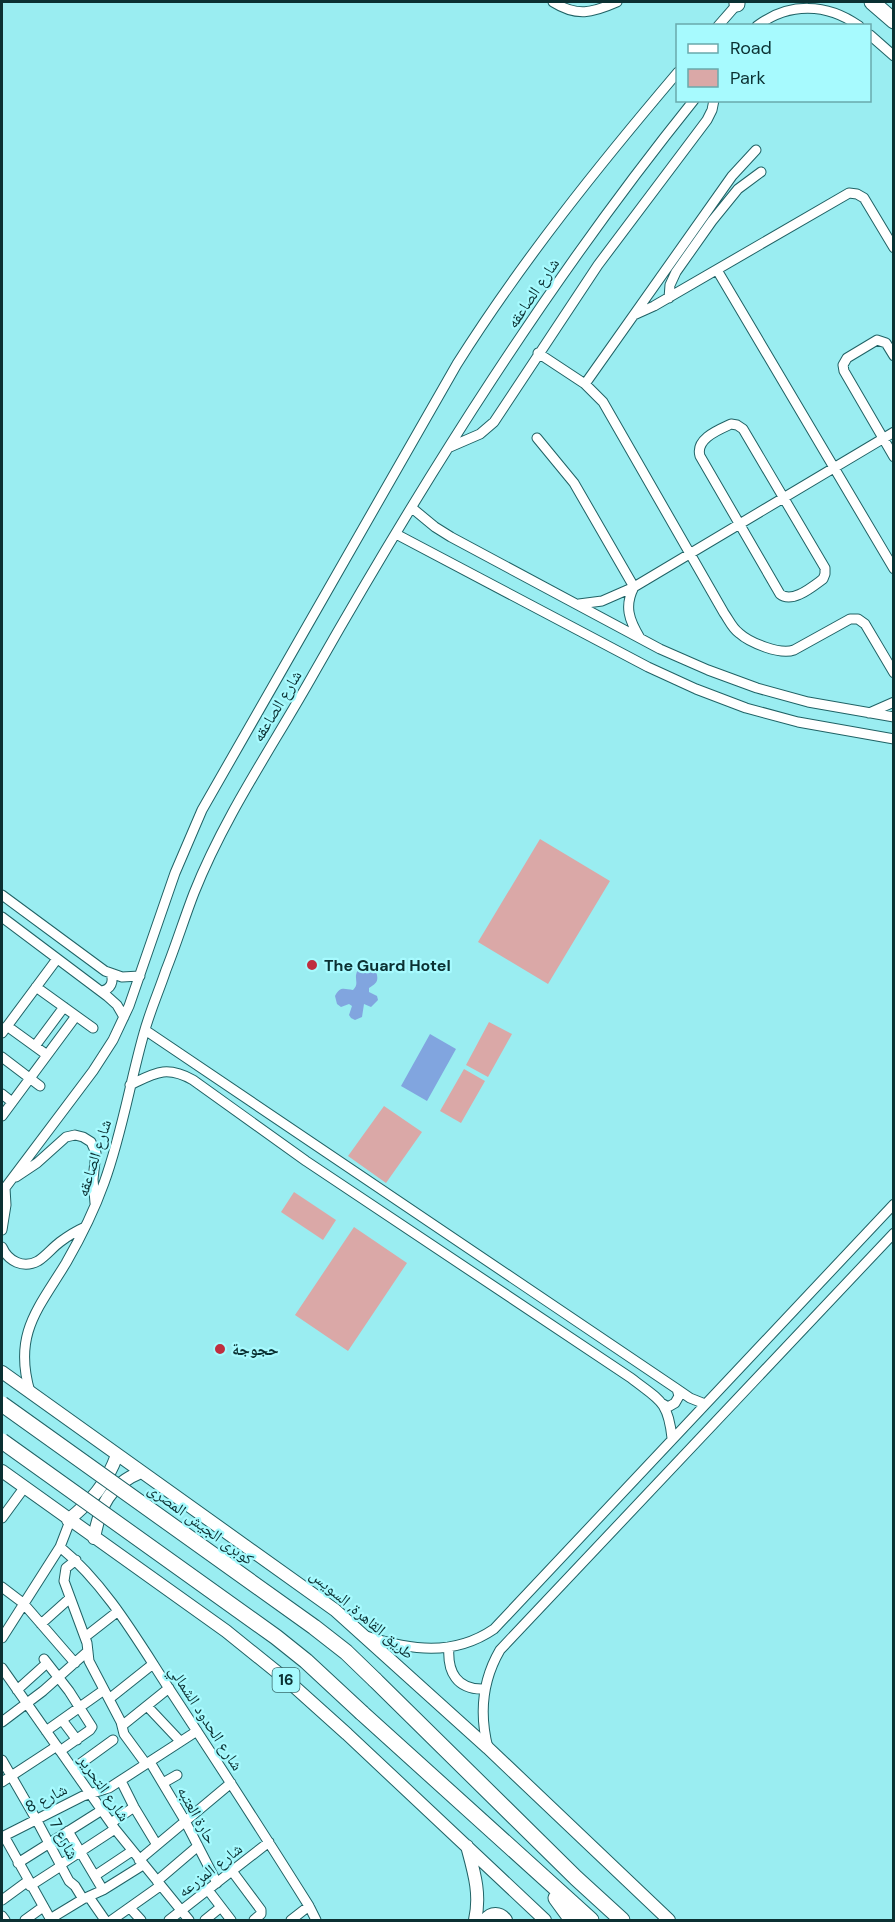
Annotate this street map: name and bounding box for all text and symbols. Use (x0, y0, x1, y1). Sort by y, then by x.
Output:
legend (676, 24, 871, 102)
text: Road (730, 36, 772, 60)
text: Park (730, 66, 766, 90)
street label: شارع الصاعقه (502, 254, 564, 332)
street label: شارع الصاعقه (247, 666, 307, 746)
place label: The Guard Hotel (324, 955, 451, 976)
marker: The Guard Hotel (305, 958, 319, 972)
street label: شارع الصاعقه (72, 1117, 116, 1199)
place label: حجوجة (232, 1339, 279, 1360)
marker: حجوجة (213, 1342, 227, 1356)
street label: كوبرى الجيش المصرى (144, 1479, 258, 1570)
street label: طريق القاهرة, السويس (306, 1564, 418, 1664)
street label: شارع الحدود الشمالي (162, 1661, 248, 1776)
road number: 16 (272, 1668, 300, 1692)
street label: شارع التحرير (73, 1750, 135, 1825)
street label: شارع 8 (21, 1779, 71, 1817)
street label: حارة العتبه (173, 1782, 221, 1848)
street label: شارع 7 (45, 1815, 83, 1863)
street label: شارع المزرعه (173, 1838, 247, 1902)

